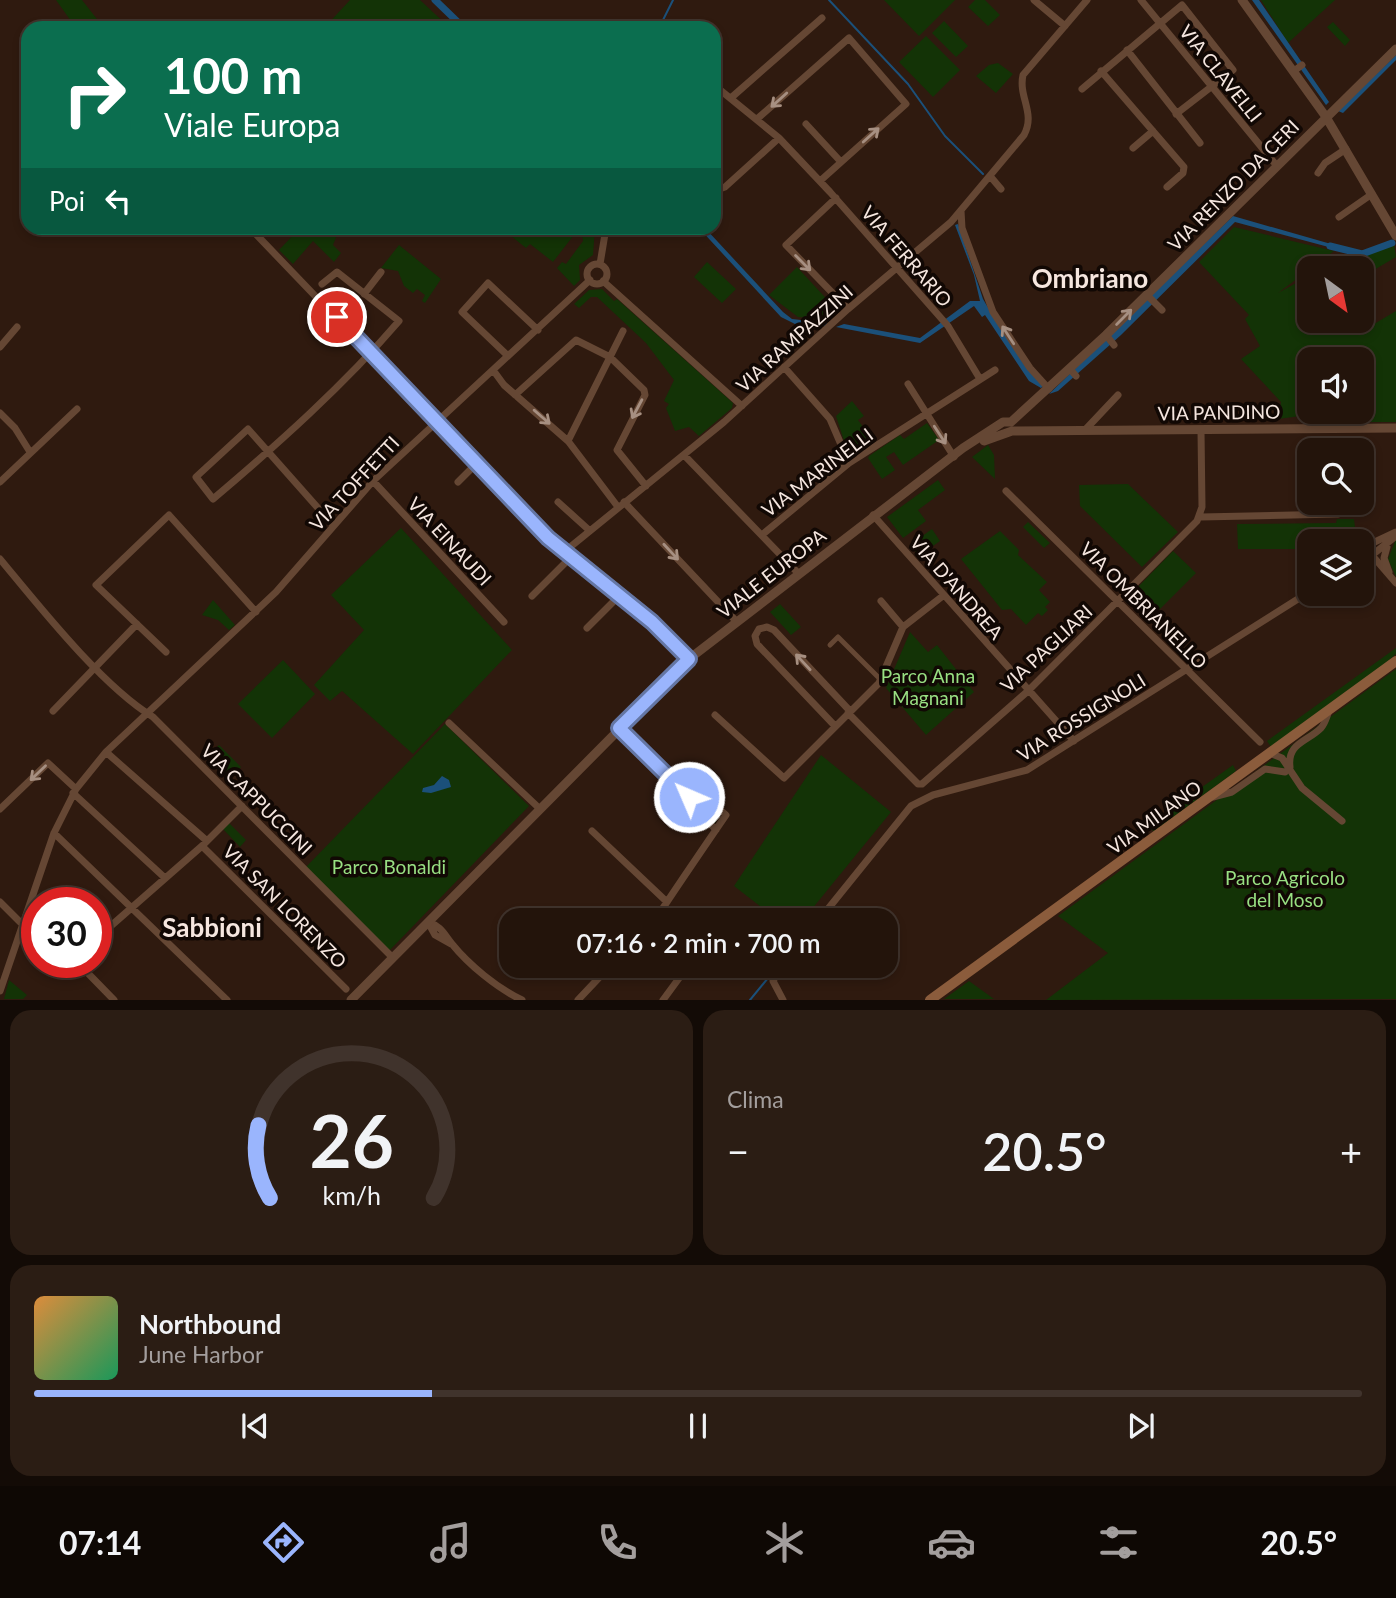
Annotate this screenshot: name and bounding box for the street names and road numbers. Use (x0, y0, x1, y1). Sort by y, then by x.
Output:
street label: VIA CLAVELLI (1175, 20, 1267, 126)
street label: VIA RENZO DA CERI (1163, 115, 1303, 255)
street label: VIA FERRARIO (857, 201, 957, 311)
street label: VIA RAMPAZZINI (731, 280, 857, 396)
street label: VIA PANDINO (1158, 399, 1280, 425)
street label: VIA MARINELLI (757, 423, 877, 521)
street label: VIA TOFFETTI (304, 431, 404, 535)
street label: VIA EINAUDI (403, 492, 497, 590)
street label: VIALE EUROPA (712, 523, 830, 623)
street label: VIA D'ANDREA (906, 530, 1008, 644)
street label: VIA OMBRIANELLO (1076, 537, 1212, 673)
street label: VIA PAGLIARI (995, 600, 1097, 696)
street label: VIA ROSSIGNOLI (1013, 668, 1149, 766)
street label: VIA CAPPUCCINI (197, 739, 317, 859)
street label: VIA MILANO (1103, 775, 1205, 859)
street label: VIA SAN LORENZO (218, 839, 352, 973)

